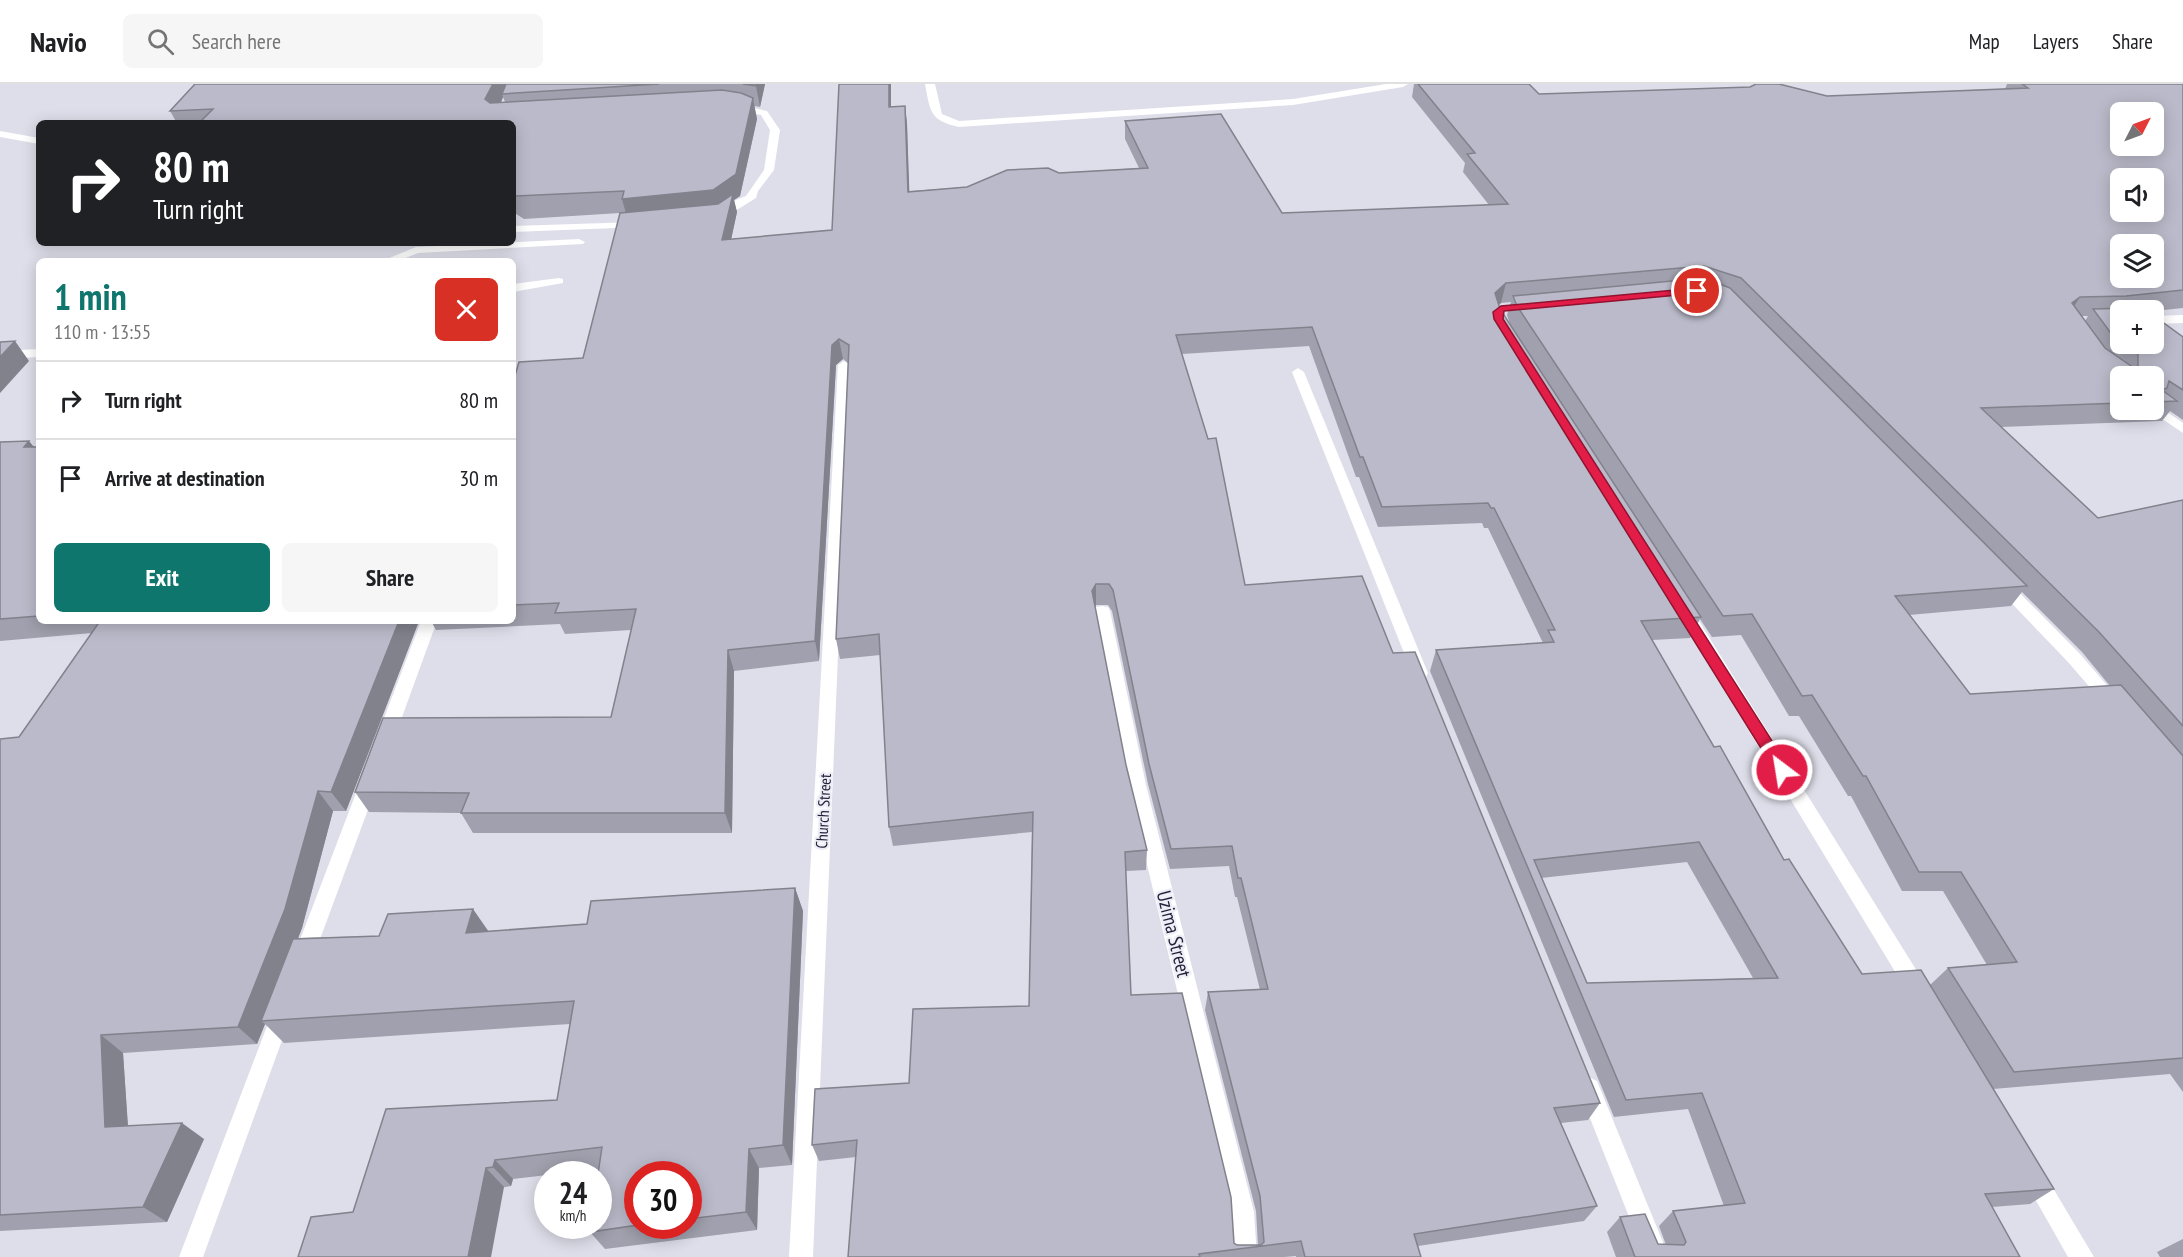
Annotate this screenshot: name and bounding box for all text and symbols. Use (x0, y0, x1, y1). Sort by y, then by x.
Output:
search box (123, 14, 543, 68)
text: Navio (30, 23, 87, 60)
icon: search (144, 25, 177, 58)
text: Search here (192, 27, 281, 55)
text: Map (1969, 28, 2000, 55)
text: Layers (2033, 28, 2079, 55)
text: Share (2112, 28, 2153, 55)
north arrow (2110, 102, 2164, 156)
map controls (2110, 102, 2164, 420)
text: 80 m (153, 139, 230, 194)
icon: right (54, 144, 132, 222)
button: sound (2110, 168, 2164, 222)
text: Turn right (153, 192, 244, 226)
button: layers (2110, 234, 2164, 288)
pin (1671, 265, 1722, 316)
text: 1 min (54, 273, 127, 320)
icon: arrive (1680, 274, 1713, 307)
button: close (435, 278, 498, 341)
button: + (2110, 300, 2164, 354)
text: 110 m · 13:55 (54, 319, 151, 345)
button: − (2110, 366, 2164, 420)
icon: right (54, 384, 87, 417)
text: Turn right (105, 386, 182, 414)
text: 80 m (459, 386, 498, 414)
icon: arrive (54, 462, 87, 495)
text: Arrive at destination (105, 464, 265, 492)
text: 30 m (459, 464, 498, 492)
button: Exit (54, 543, 270, 612)
button: Share (282, 543, 498, 612)
position arrow (1750, 738, 1814, 802)
street label: Church Street (811, 772, 835, 849)
street label: Uzima Street (1151, 888, 1197, 981)
speed limit sign: 30 (624, 1161, 702, 1239)
text: 24 (559, 1173, 587, 1212)
text: km/h (560, 1206, 586, 1225)

